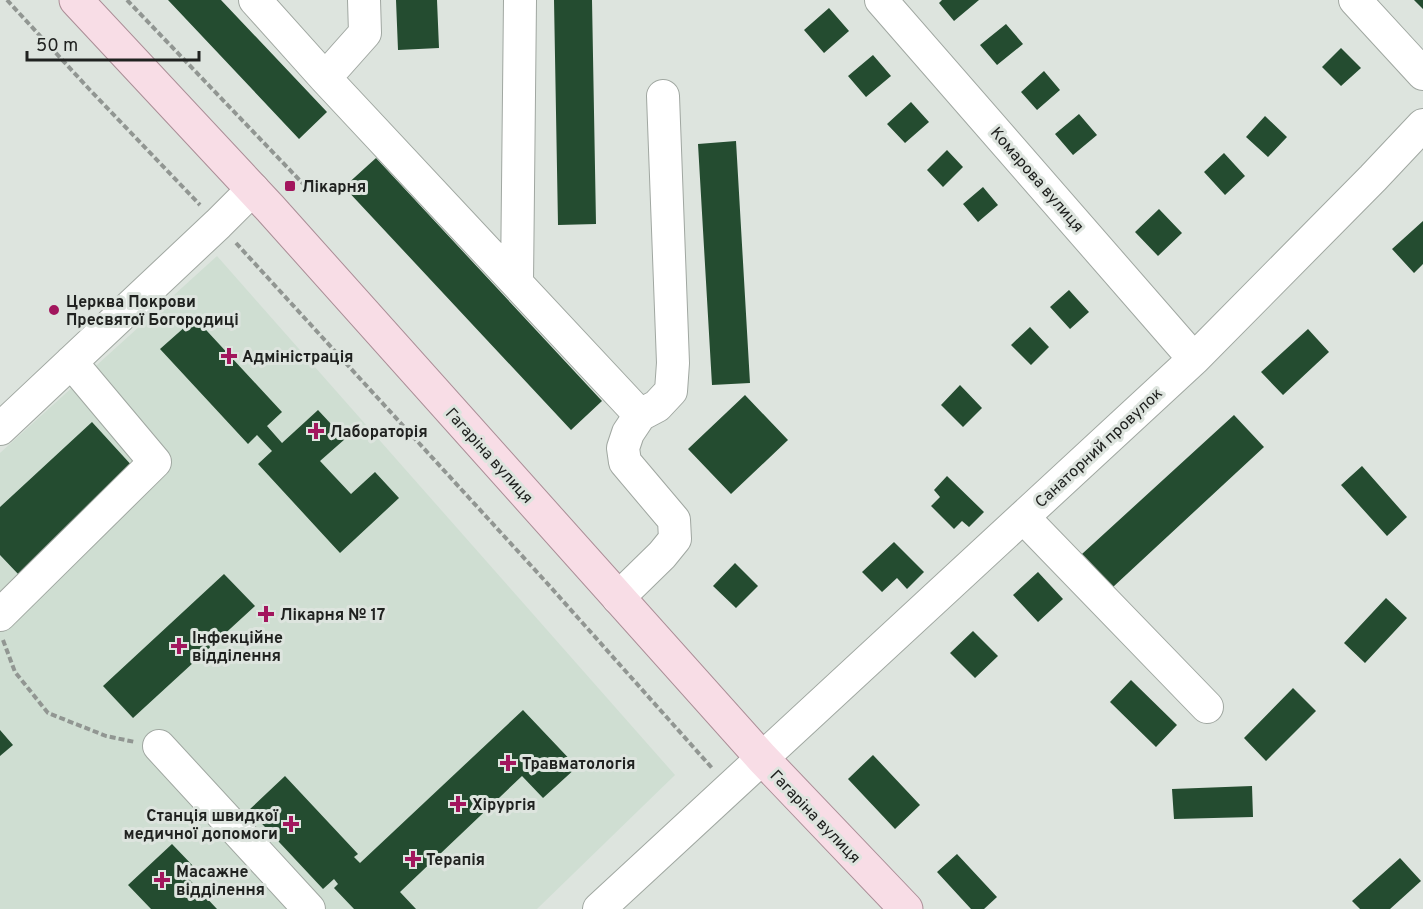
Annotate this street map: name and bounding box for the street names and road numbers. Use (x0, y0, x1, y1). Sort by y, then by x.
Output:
street label: Комарова вулиця (985, 124, 1088, 237)
street label: Санаторний провулок (1031, 384, 1167, 513)
street label: Гагаріна вулиця (440, 404, 537, 508)
street label: Гагаріна вулиця (765, 767, 864, 868)

